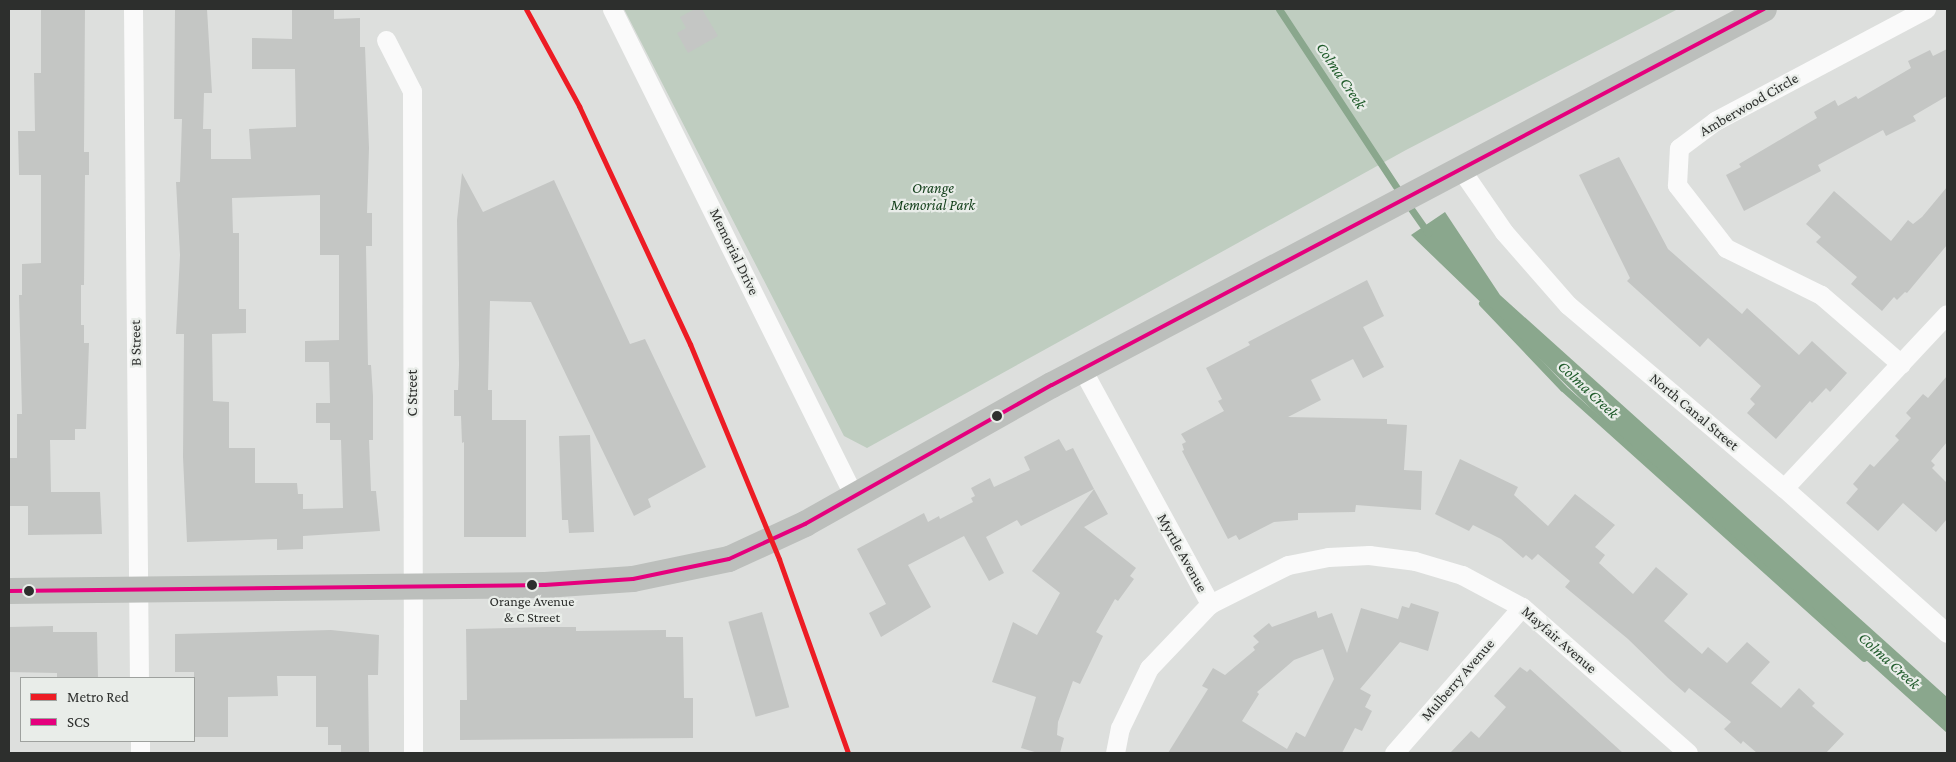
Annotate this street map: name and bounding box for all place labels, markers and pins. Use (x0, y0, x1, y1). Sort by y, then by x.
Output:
unlabelled marker (992, 411, 1002, 421)
marker: Orange Avenue & C Street (527, 580, 537, 590)
unlabelled marker (24, 586, 34, 596)
place label: Orange Avenue & C Street (490, 593, 574, 626)

